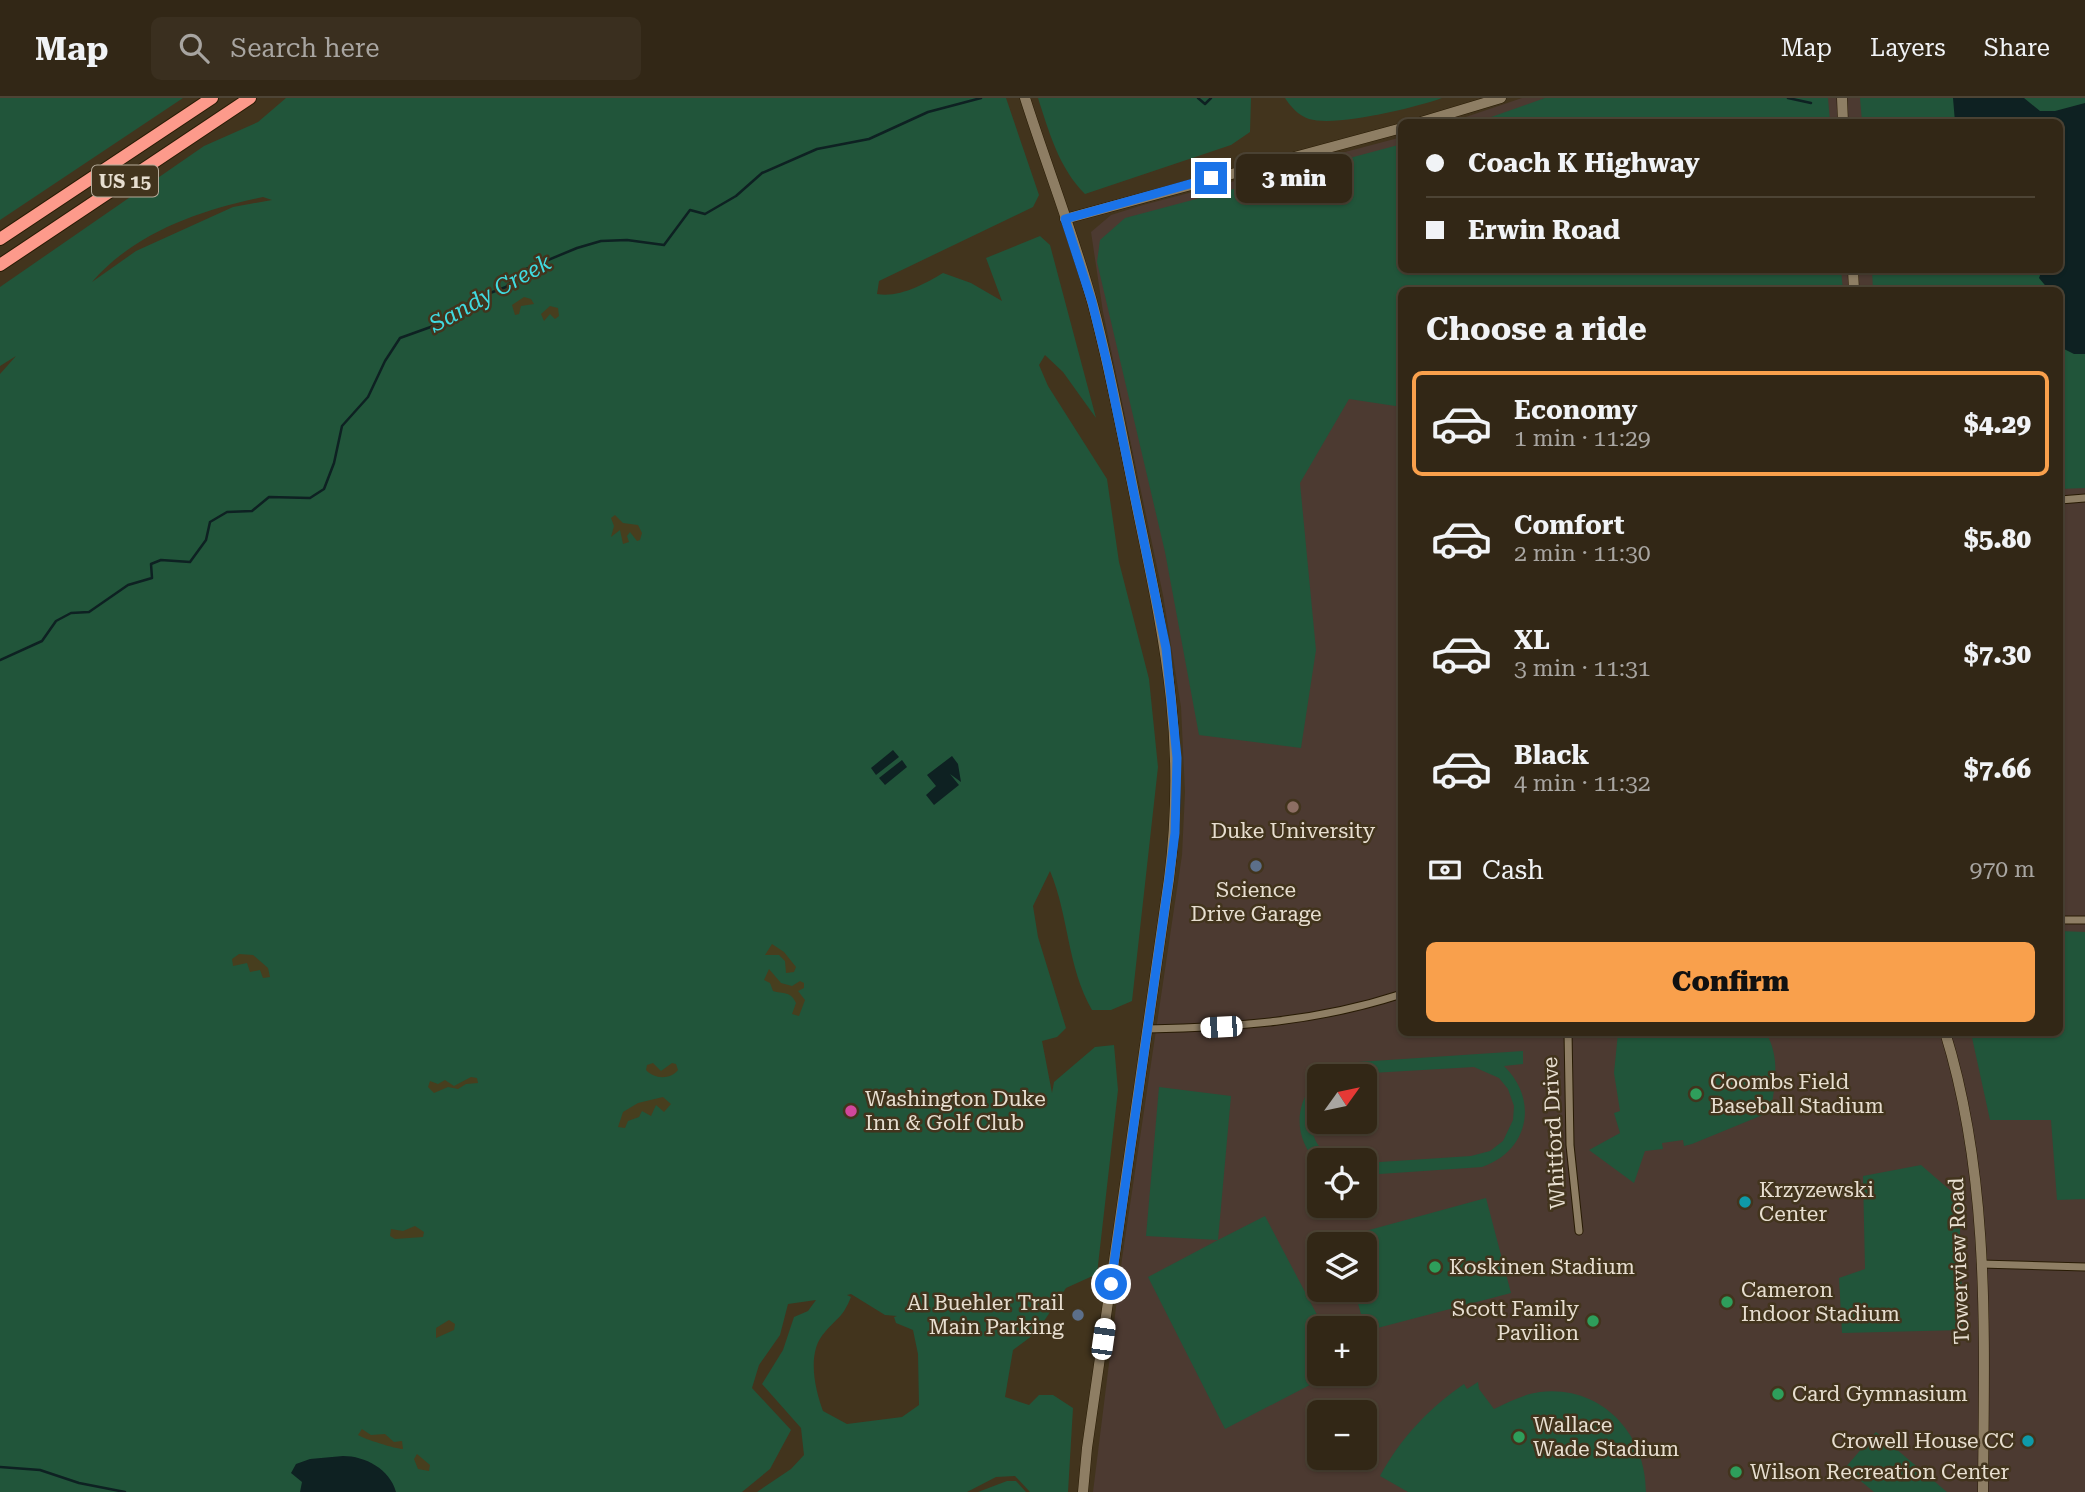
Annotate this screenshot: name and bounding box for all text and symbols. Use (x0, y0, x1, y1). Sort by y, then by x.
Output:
search box (151, 17, 641, 80)
text: Map (35, 29, 109, 68)
icon: search (175, 29, 213, 67)
text: Search here (231, 33, 380, 63)
text: Map (1781, 34, 1832, 62)
text: Layers (1870, 34, 1946, 62)
text: Share (1984, 34, 2050, 62)
text: Coach K Highway (1468, 148, 1700, 178)
callout: 3 min (1236, 154, 1351, 202)
route end (1195, 162, 1227, 194)
text: 3 min (1262, 165, 1326, 192)
road number: US 15 (92, 166, 158, 197)
text: Erwin Road (1468, 215, 1620, 245)
water label: Sandy Creek (424, 249, 556, 339)
text: Choose a ride (1426, 310, 1647, 348)
icon: car (1430, 392, 1493, 455)
text: Economy (1514, 395, 1637, 425)
text: $4.29 (1964, 409, 2031, 439)
text: 1 min · 11:29 (1514, 425, 1651, 452)
icon: car (1430, 507, 1493, 570)
text: Comfort (1514, 510, 1624, 540)
text: $5.80 (1964, 524, 2031, 554)
text: 2 min · 11:30 (1514, 540, 1651, 567)
icon: car (1430, 622, 1493, 685)
text: XL (1514, 625, 1550, 655)
text: $7.30 (1964, 639, 2031, 669)
text: 3 min · 11:31 (1514, 655, 1651, 682)
icon: car (1430, 737, 1493, 800)
text: Black (1514, 740, 1589, 770)
text: $7.66 (1964, 754, 2031, 784)
text: 4 min · 11:32 (1514, 770, 1651, 797)
marker: Duke University (1285, 799, 1301, 815)
place label: Duke University (1211, 819, 1376, 843)
icon: cash (1426, 851, 1464, 889)
text: Cash (1482, 855, 1544, 885)
text: 970 m (1970, 856, 2035, 883)
marker: Science Drive Garage (1248, 858, 1264, 874)
place label: Science Drive Garage (1191, 878, 1321, 926)
button: Confirm (1426, 942, 2035, 1022)
car (1200, 1015, 1243, 1039)
street label: Whitford Drive (1538, 1056, 1570, 1210)
north arrow (1307, 1064, 1377, 1134)
map controls (1307, 1064, 1377, 1470)
place label: Coombs Field Baseball Stadium (1710, 1070, 1884, 1118)
marker: Coombs Field Baseball Stadium (1688, 1086, 1704, 1102)
place label: Washington Duke Inn & Golf Club (865, 1087, 1046, 1135)
marker: Washington Duke Inn & Golf Club (843, 1103, 859, 1119)
button: locate (1307, 1148, 1377, 1218)
street label: Towerview Road (1944, 1177, 1974, 1345)
place label: Krzyzewski Center (1759, 1178, 1874, 1226)
marker: Krzyzewski Center (1737, 1194, 1753, 1210)
button: layers (1307, 1232, 1377, 1302)
place label: Koskinen Stadium (1449, 1255, 1635, 1279)
marker: Koskinen Stadium (1427, 1259, 1443, 1275)
route start (1095, 1268, 1127, 1300)
place label: Cameron Indoor Stadium (1741, 1278, 1900, 1326)
place label: Al Buehler Trail Main Parking (907, 1291, 1065, 1339)
marker: Cameron Indoor Stadium (1719, 1294, 1735, 1310)
place label: Scott Family Pavilion (1452, 1297, 1580, 1345)
marker: Al Buehler Trail Main Parking (1070, 1307, 1086, 1323)
marker: Scott Family Pavilion (1585, 1313, 1601, 1329)
button: + (1307, 1316, 1377, 1386)
car (1090, 1317, 1117, 1361)
place label: Card Gymnasium (1792, 1382, 1968, 1406)
marker: Card Gymnasium (1770, 1386, 1786, 1402)
button: − (1307, 1400, 1377, 1470)
place label: Wallace Wade Stadium (1533, 1413, 1679, 1461)
marker: Wallace Wade Stadium (1511, 1429, 1527, 1445)
place label: Crowell House CC (1831, 1429, 2014, 1453)
marker: Crowell House CC (2020, 1433, 2036, 1449)
place label: Wilson Recreation Center (1750, 1460, 2009, 1484)
marker: Wilson Recreation Center (1728, 1464, 1744, 1480)

